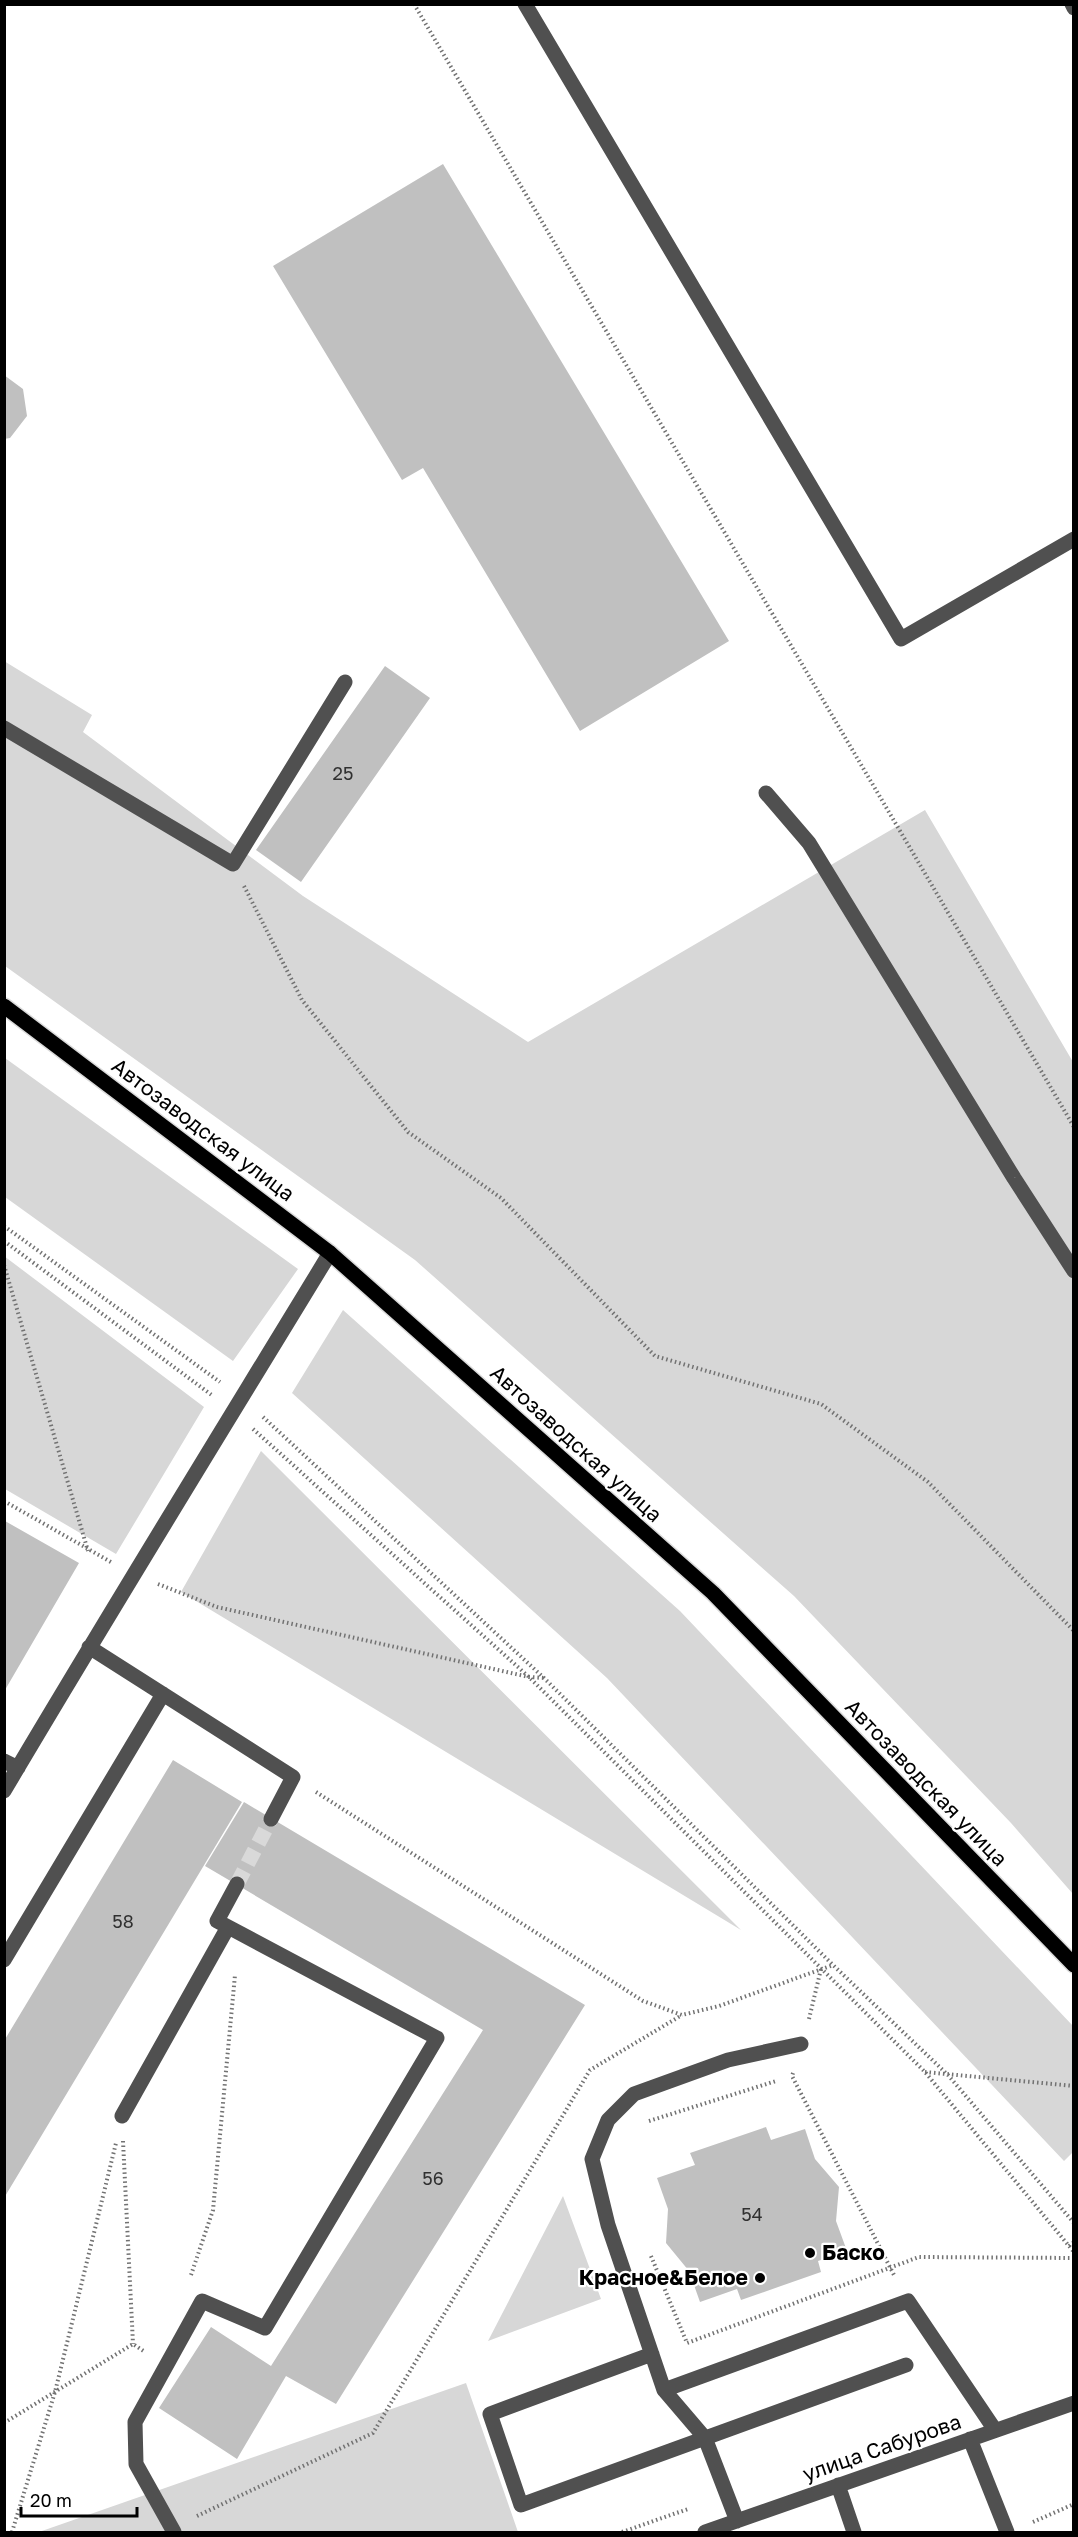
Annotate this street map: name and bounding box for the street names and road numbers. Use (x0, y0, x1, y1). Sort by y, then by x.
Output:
street label: Автозаводская улица (107, 1052, 300, 1206)
street label: Автозаводская улица (485, 1359, 668, 1527)
street label: Автозаводская улица (840, 1693, 1013, 1871)
street label: улица Сабурова (799, 2408, 964, 2486)

